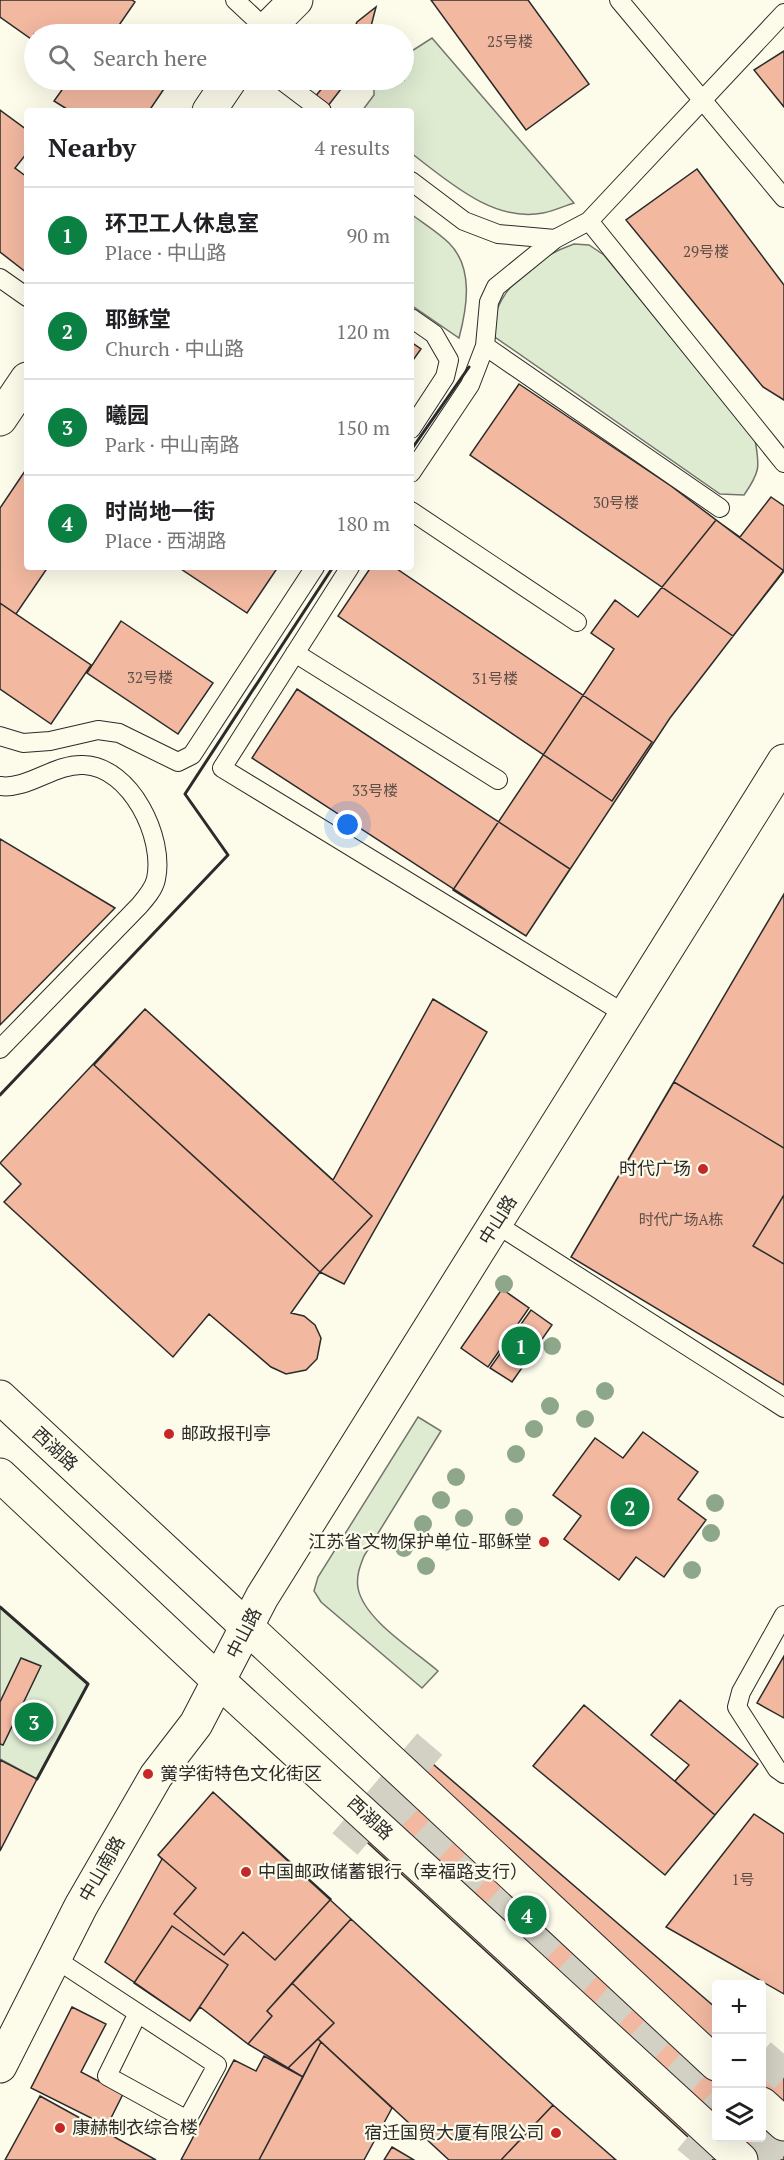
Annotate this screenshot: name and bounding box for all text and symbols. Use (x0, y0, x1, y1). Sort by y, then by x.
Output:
search box (24, 24, 414, 90)
house number: 25号楼 (487, 31, 533, 51)
icon: search (45, 41, 78, 74)
text: Search here (93, 43, 207, 72)
text: Nearby (48, 130, 136, 164)
text: 4 results (315, 134, 390, 161)
text: 环卫工人休息室 (105, 208, 259, 237)
text: 1 (62, 222, 73, 249)
text: 90 m (347, 222, 390, 249)
text: Place · 中山路 (105, 239, 227, 266)
house number: 29号楼 (683, 241, 729, 261)
text: 耶稣堂 (105, 304, 171, 333)
text: 2 (62, 318, 73, 345)
text: 120 m (336, 318, 390, 345)
text: Church · 中山路 (105, 335, 244, 362)
text: 曦园 (105, 400, 149, 429)
text: 3 (62, 414, 73, 441)
text: 150 m (336, 414, 390, 441)
text: Park · 中山南路 (105, 431, 240, 458)
house number: 30号楼 (593, 492, 639, 512)
text: 时尚地一街 (105, 496, 215, 525)
text: 4 (62, 510, 73, 537)
text: 180 m (336, 510, 390, 537)
text: Place · 西湖路 (105, 527, 227, 554)
house number: 32号楼 (127, 667, 173, 687)
house number: 31号楼 (472, 668, 518, 688)
house number: 33号楼 (352, 780, 398, 800)
your location (333, 810, 362, 839)
place label: 时代广场 (619, 1156, 691, 1180)
marker: 时代广场 (696, 1162, 710, 1176)
street label: 中山路 (473, 1190, 522, 1249)
house number: 时代广场A栋 (638, 1209, 724, 1229)
pin: 1 (502, 1324, 540, 1368)
street label: 西湖路 (28, 1421, 84, 1475)
place label: 邮政报刊亭 (181, 1421, 271, 1445)
marker: 邮政报刊亭 (162, 1427, 176, 1441)
pin: 2 (610, 1484, 650, 1530)
place label: 江苏省文物保护单位-耶稣堂 (308, 1529, 532, 1553)
marker: 江苏省文物保护单位-耶稣堂 (537, 1535, 551, 1549)
street label: 中山路 (220, 1603, 266, 1662)
pin: 3 (15, 1700, 54, 1744)
place label: 黉学街特色文化街区 (160, 1761, 322, 1785)
marker: 黉学街特色文化街区 (141, 1767, 155, 1781)
street label: 西湖路 (343, 1790, 399, 1844)
street label: 中山南路 (73, 1831, 130, 1906)
place label: 中国邮政储蓄银行（幸福路支行） (258, 1859, 528, 1883)
marker: 中国邮政储蓄银行（幸福路支行） (239, 1865, 253, 1879)
house number: 1号 (732, 1869, 755, 1889)
pin: 4 (508, 1892, 546, 1938)
map controls (712, 1980, 766, 2142)
button: + (712, 1980, 766, 2034)
button: − (712, 2034, 766, 2088)
button: layers (712, 2088, 766, 2142)
place label: 康赫制衣综合楼 (72, 2115, 198, 2139)
place label: 宿迁国贸大厦有限公司 (364, 2120, 544, 2144)
marker: 康赫制衣综合楼 (53, 2121, 67, 2135)
marker: 宿迁国贸大厦有限公司 (549, 2126, 563, 2140)

